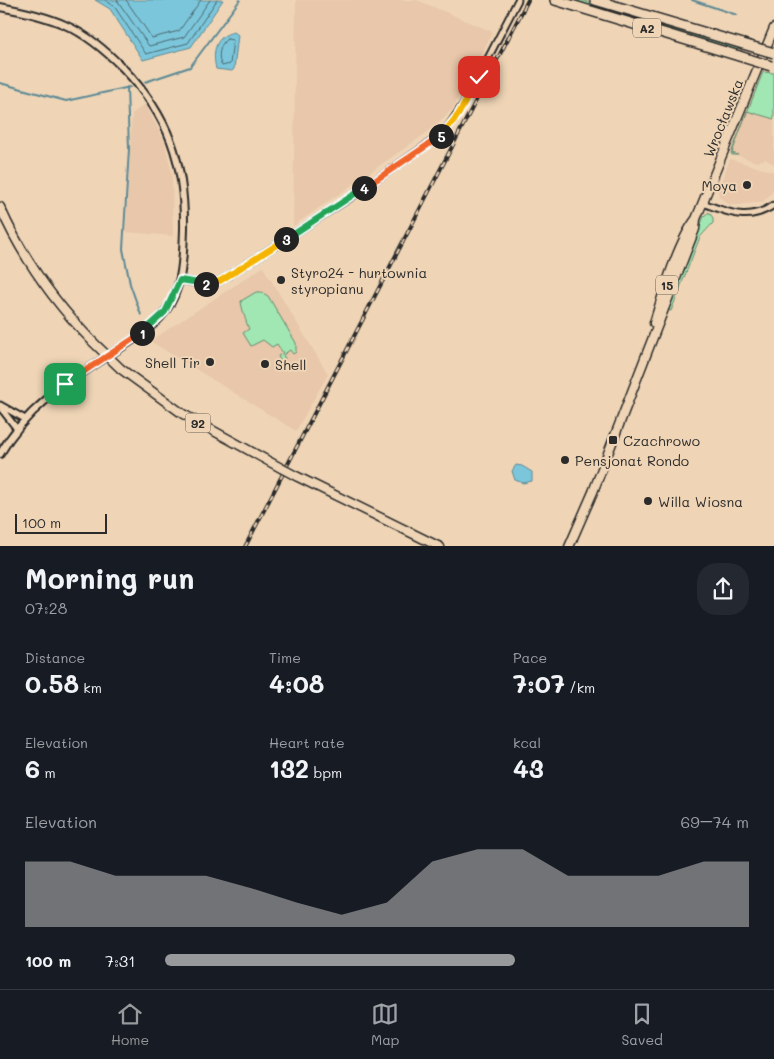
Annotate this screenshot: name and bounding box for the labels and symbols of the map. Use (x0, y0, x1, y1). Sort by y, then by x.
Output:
road number: A2 (633, 18, 661, 38)
pin (458, 56, 500, 98)
street label: Wrocławska (699, 76, 747, 160)
pin: 5 (428, 124, 454, 148)
pin: 4 (352, 176, 376, 200)
place label: Moya (702, 176, 737, 195)
marker: Moya (741, 179, 753, 191)
pin: 3 (274, 226, 298, 252)
place label: Styro24 - hurtownia styropianu (291, 263, 427, 298)
pin: 2 (194, 272, 218, 296)
marker: Styro24 - hurtownia styropianu (275, 274, 287, 286)
road number: 15 (656, 276, 678, 294)
pin: 1 (130, 320, 154, 346)
place label: Shell Tir (145, 353, 200, 372)
place label: Shell (275, 355, 306, 374)
marker: Shell Tir (204, 356, 216, 368)
marker: Shell (259, 358, 271, 370)
pin (44, 363, 86, 405)
road number: 92 (186, 413, 210, 432)
place label: Czachrowo (623, 431, 700, 450)
marker: Czachrowo (607, 434, 619, 446)
place label: Pensjonat Rondo (575, 451, 689, 470)
marker: Pensjonat Rondo (559, 454, 571, 466)
place label: Willa Wiosna (658, 492, 743, 511)
marker: Willa Wiosna (642, 495, 654, 507)
scale bar (15, 512, 108, 535)

